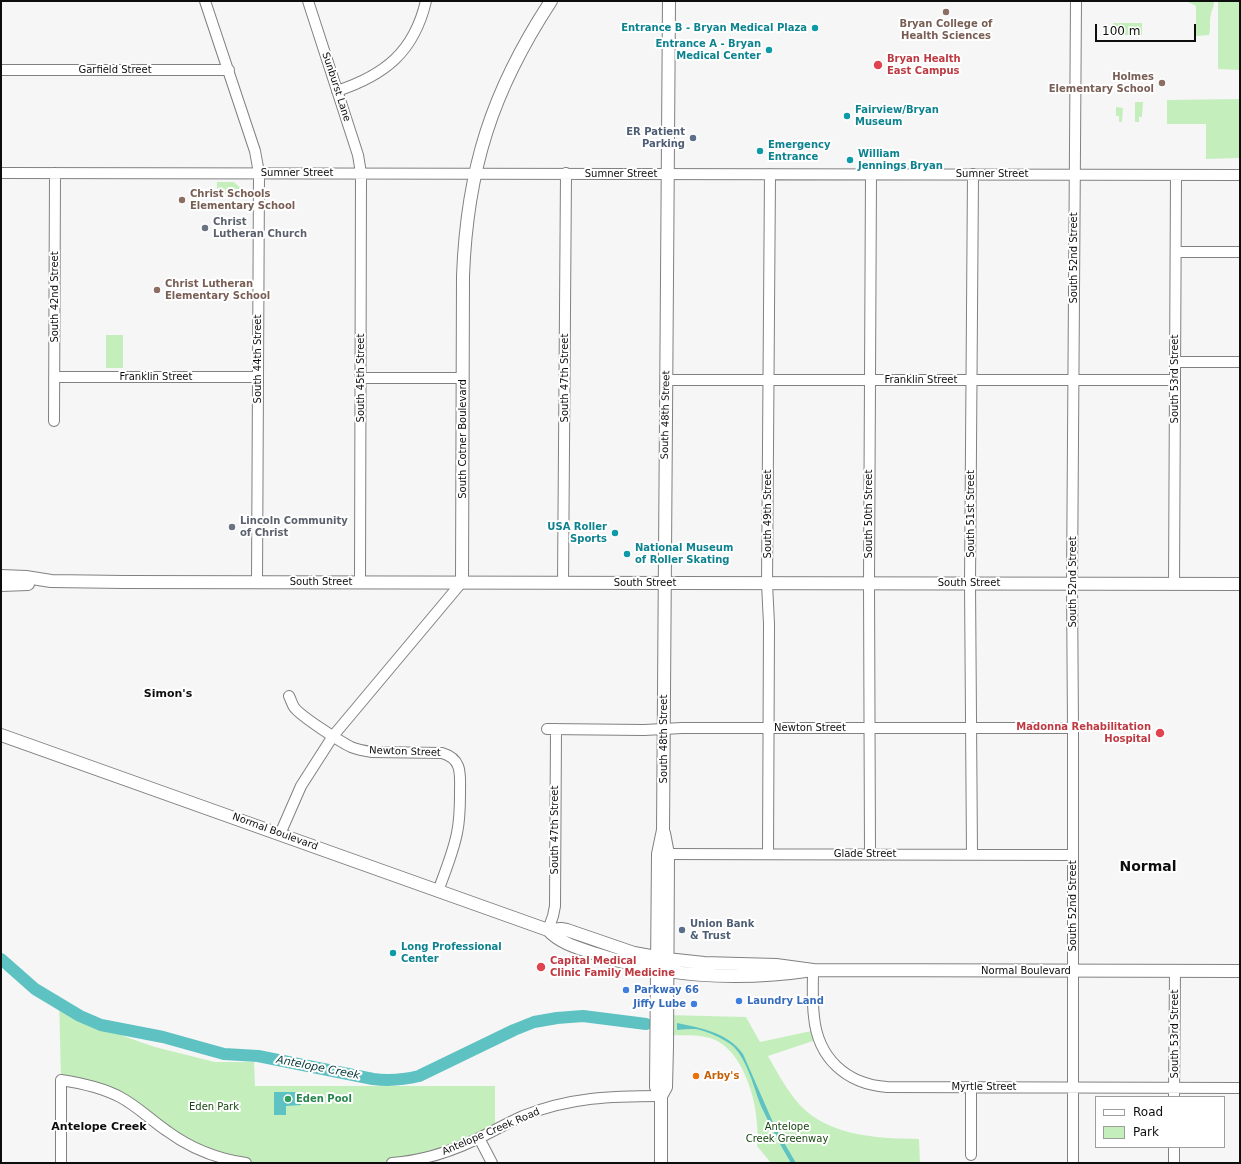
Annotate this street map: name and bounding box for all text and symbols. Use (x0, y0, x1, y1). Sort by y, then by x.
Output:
marker: Bryan College of Health Sciences (941, 7, 951, 17)
scale bar (1097, 16, 1198, 42)
place label: Bryan College of Health Sciences (900, 18, 992, 42)
place label: Entrance B - Bryan Medical Plaza (621, 22, 807, 34)
marker: Entrance B - Bryan Medical Plaza (810, 23, 820, 33)
text: 100 m (1102, 24, 1140, 38)
place label: Entrance A - Bryan Medical Center (655, 38, 761, 62)
marker: Entrance A - Bryan Medical Center (764, 45, 774, 55)
street label: Sunburst Lane (319, 51, 353, 123)
place label: Bryan Health East Campus (887, 53, 961, 76)
marker: Bryan Health East Campus (872, 59, 884, 71)
street label: Garfield Street (78, 64, 152, 76)
place label: Holmes Elementary School (1049, 71, 1154, 94)
marker: Holmes Elementary School (1157, 78, 1167, 88)
place label: Fairview/Bryan Museum (855, 104, 939, 128)
marker: Fairview/Bryan Museum (842, 111, 852, 121)
place label: ER Patient Parking (626, 126, 685, 150)
marker: ER Patient Parking (688, 133, 698, 143)
place label: Emergency Entrance (768, 139, 830, 162)
marker: Emergency Entrance (755, 146, 765, 156)
place label: William Jennings Bryan (858, 148, 943, 172)
marker: William Jennings Bryan (845, 155, 855, 165)
street label: Sumner Street (261, 167, 333, 179)
street label: Sumner Street (585, 168, 657, 180)
street label: Sumner Street (956, 168, 1028, 180)
place label: Christ Schools Elementary School (190, 188, 295, 212)
marker: Christ Schools Elementary School (177, 195, 187, 205)
street label: South 52nd Street (1068, 212, 1080, 304)
place label: Christ Lutheran Church (213, 216, 307, 240)
marker: Christ Lutheran Church (200, 223, 210, 233)
street label: South 42nd Street (49, 251, 61, 343)
place label: Christ Lutheran Elementary School (165, 278, 270, 302)
marker: Christ Lutheran Elementary School (152, 285, 162, 295)
street label: South 44th Street (252, 315, 264, 403)
street label: South 45th Street (355, 334, 367, 422)
street label: South 47th Street (559, 334, 571, 422)
street label: South 53rd Street (1169, 335, 1181, 423)
street label: Franklin Street (120, 371, 192, 383)
street label: South 48th Street (659, 371, 673, 459)
street label: Franklin Street (885, 374, 957, 386)
street label: South Cotner Boulevard (457, 379, 469, 499)
street label: South 49th Street (762, 470, 774, 558)
street label: South 50th Street (863, 470, 875, 558)
street label: South 51st Street (965, 470, 977, 558)
place label: Lincoln Community of Christ (240, 515, 348, 538)
place label: USA Roller Sports (547, 521, 607, 544)
marker: Lincoln Community of Christ (227, 522, 237, 532)
marker: USA Roller Sports (610, 528, 620, 538)
street label: South 52nd Street (1067, 536, 1079, 628)
place label: National Museum of Roller Skating (635, 542, 733, 566)
marker: National Museum of Roller Skating (622, 549, 632, 559)
street label: South Street (290, 576, 352, 588)
street label: South Street (614, 577, 676, 589)
street label: South Street (938, 577, 1000, 589)
district label: Simon's (144, 687, 192, 701)
street label: South 48th Street (658, 695, 670, 783)
place label: Madonna Rehabilitation Hospital (1016, 721, 1151, 744)
street label: Newton Street (774, 722, 846, 734)
marker: Madonna Rehabilitation Hospital (1154, 727, 1166, 739)
street label: Newton Street (369, 745, 441, 759)
street label: South 47th Street (549, 786, 561, 874)
street label: Normal Boulevard (231, 811, 319, 853)
street label: Glade Street (834, 848, 896, 860)
district label: Normal (1119, 859, 1177, 875)
street label: South 52nd Street (1067, 860, 1079, 952)
place label: Union Bank & Trust (690, 918, 754, 942)
marker: Union Bank & Trust (677, 925, 687, 935)
place label: Long Professional Center (401, 941, 502, 964)
marker: Long Professional Center (388, 948, 398, 958)
place label: Capital Medical Clinic Family Medicine (550, 955, 675, 978)
marker: Capital Medical Clinic Family Medicine (535, 961, 547, 973)
street label: Normal Boulevard (981, 965, 1071, 977)
place label: Parkway 66 (634, 984, 699, 996)
marker: Parkway 66 (621, 985, 631, 995)
street label: South 53rd Street (1169, 990, 1181, 1078)
place label: Laundry Land (747, 995, 824, 1007)
marker: Laundry Land (734, 996, 744, 1006)
place label: Jiffy Lube (633, 998, 686, 1010)
marker: Jiffy Lube (689, 999, 699, 1009)
water label: Antelope Creek (275, 1053, 361, 1083)
place label: Arby's (704, 1070, 739, 1082)
marker: Arby's (691, 1071, 701, 1081)
street label: Myrtle Street (951, 1081, 1017, 1093)
place label: Eden Pool (296, 1093, 352, 1105)
marker: Eden Pool (283, 1094, 293, 1104)
legend (1095, 1096, 1225, 1148)
park label: Eden Park (189, 1101, 239, 1113)
text: Road (1133, 1105, 1163, 1119)
street label: Antelope Creek Road (440, 1106, 542, 1158)
district label: Antelope Creek (51, 1120, 147, 1134)
park label: Antelope Creek Greenway (746, 1121, 828, 1144)
text: Park (1133, 1125, 1159, 1139)

